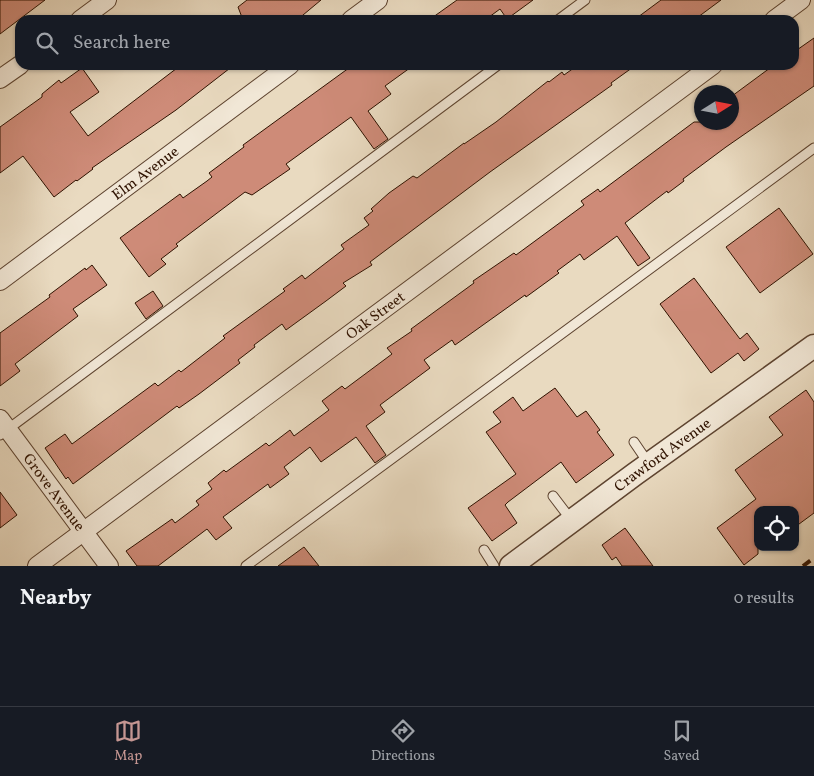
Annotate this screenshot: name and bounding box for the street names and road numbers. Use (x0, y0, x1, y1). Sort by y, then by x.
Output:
street label: Elm Avenue (108, 142, 184, 206)
street label: Oak Street (342, 288, 410, 346)
street label: Crawford Avenue (611, 414, 716, 498)
street label: Grove Avenue (17, 450, 89, 536)

